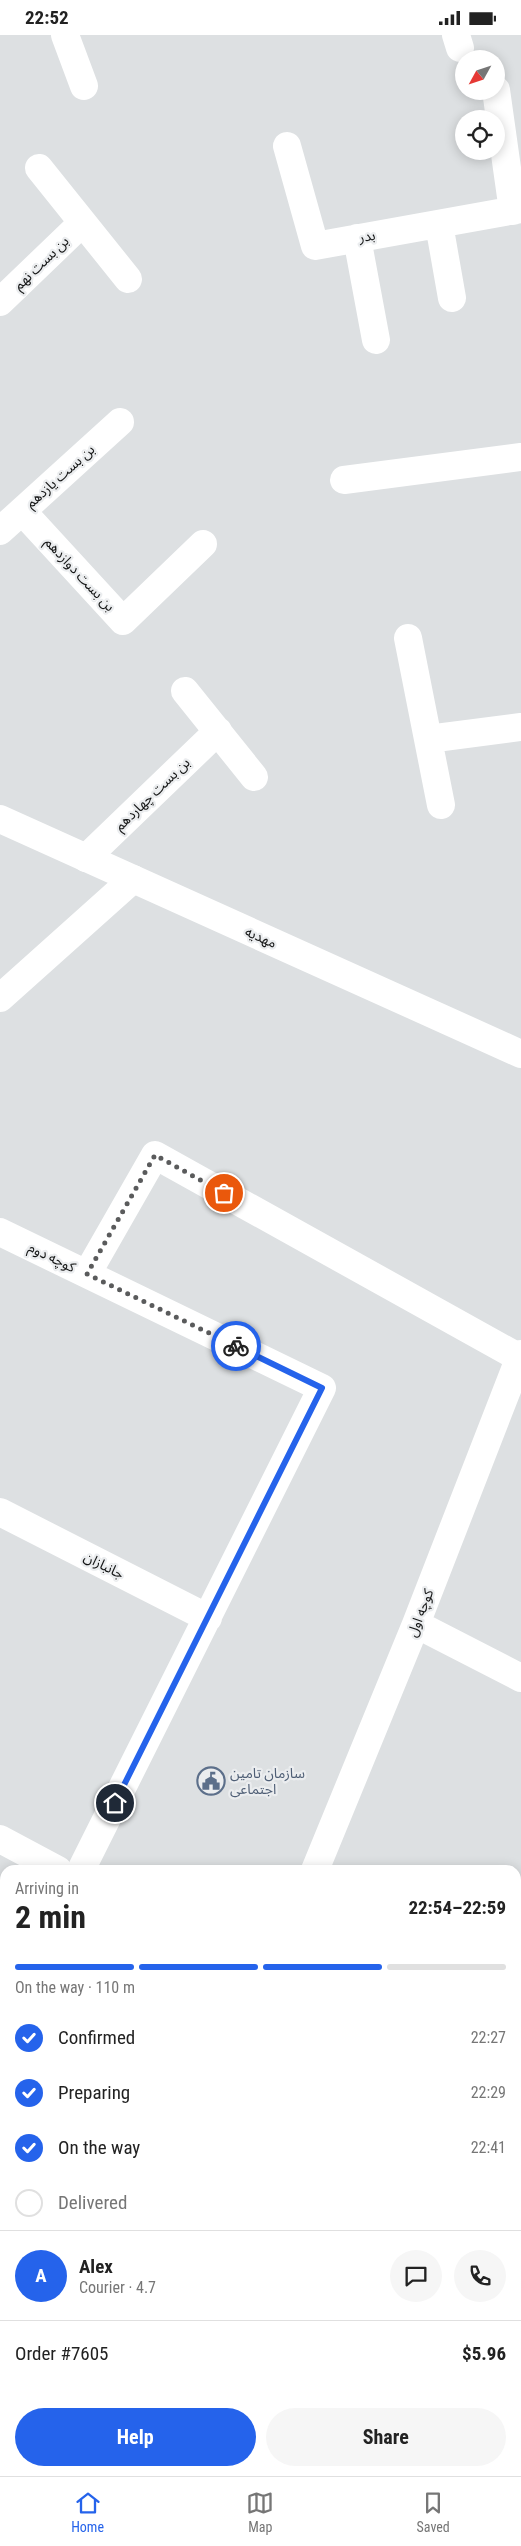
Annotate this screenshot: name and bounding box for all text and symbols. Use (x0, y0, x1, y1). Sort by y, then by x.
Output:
text: 22:52 (25, 6, 69, 29)
north arrow (455, 50, 505, 100)
map controls (455, 50, 505, 160)
button: locate (455, 110, 505, 160)
street label: بدر (357, 227, 377, 246)
street label: بن بست نهم (10, 233, 74, 295)
street label: بن بست یازدهم (22, 441, 100, 513)
street label: بن بست دوازدهم (40, 534, 118, 616)
street label: بن بست چهاردهم (111, 754, 195, 836)
street label: مهدیه (242, 923, 279, 952)
pin (203, 1172, 245, 1214)
icon: bag (210, 1179, 238, 1207)
street label: کوچه دوم (25, 1239, 78, 1278)
courier (211, 1321, 261, 1371)
icon: bike (222, 1332, 250, 1360)
street label: جانبازان (81, 1548, 127, 1583)
street label: کوچه اول (404, 1587, 438, 1640)
place label: سازمان تامین اجتماعی (230, 1765, 305, 1798)
public building icon: سازمان تامین اجتماعی (196, 1766, 226, 1796)
pin (94, 1782, 136, 1824)
icon: home (101, 1789, 129, 1817)
text: Arriving in (15, 1879, 79, 1898)
text: 22:54–22:59 (408, 1896, 506, 1919)
text: 2 min (15, 1898, 86, 1936)
text: On the way · 110 m (15, 1978, 135, 1997)
icon: check (15, 2024, 43, 2052)
text: Confirmed (58, 2026, 135, 2049)
text: 22:27 (471, 2028, 506, 2047)
icon: check (15, 2079, 43, 2107)
text: Preparing (58, 2081, 130, 2104)
text: 22:29 (471, 2083, 506, 2102)
icon: check (15, 2134, 43, 2162)
text: On the way (58, 2136, 140, 2159)
text: 22:41 (471, 2138, 506, 2157)
text: Delivered (58, 2191, 127, 2214)
button: chat (390, 2250, 442, 2302)
button: phone (454, 2250, 506, 2302)
text: Alex (79, 2255, 113, 2278)
text: A (35, 2264, 47, 2287)
text: Courier · 4.7 (79, 2278, 156, 2297)
text: Order #7605 (15, 2342, 108, 2365)
text: $5.96 (462, 2342, 506, 2365)
button: Help (15, 2408, 256, 2466)
button: Share (266, 2408, 506, 2466)
tab: Home (71, 2489, 104, 2535)
tab: Map (246, 2489, 274, 2535)
tab: Saved (417, 2489, 450, 2535)

